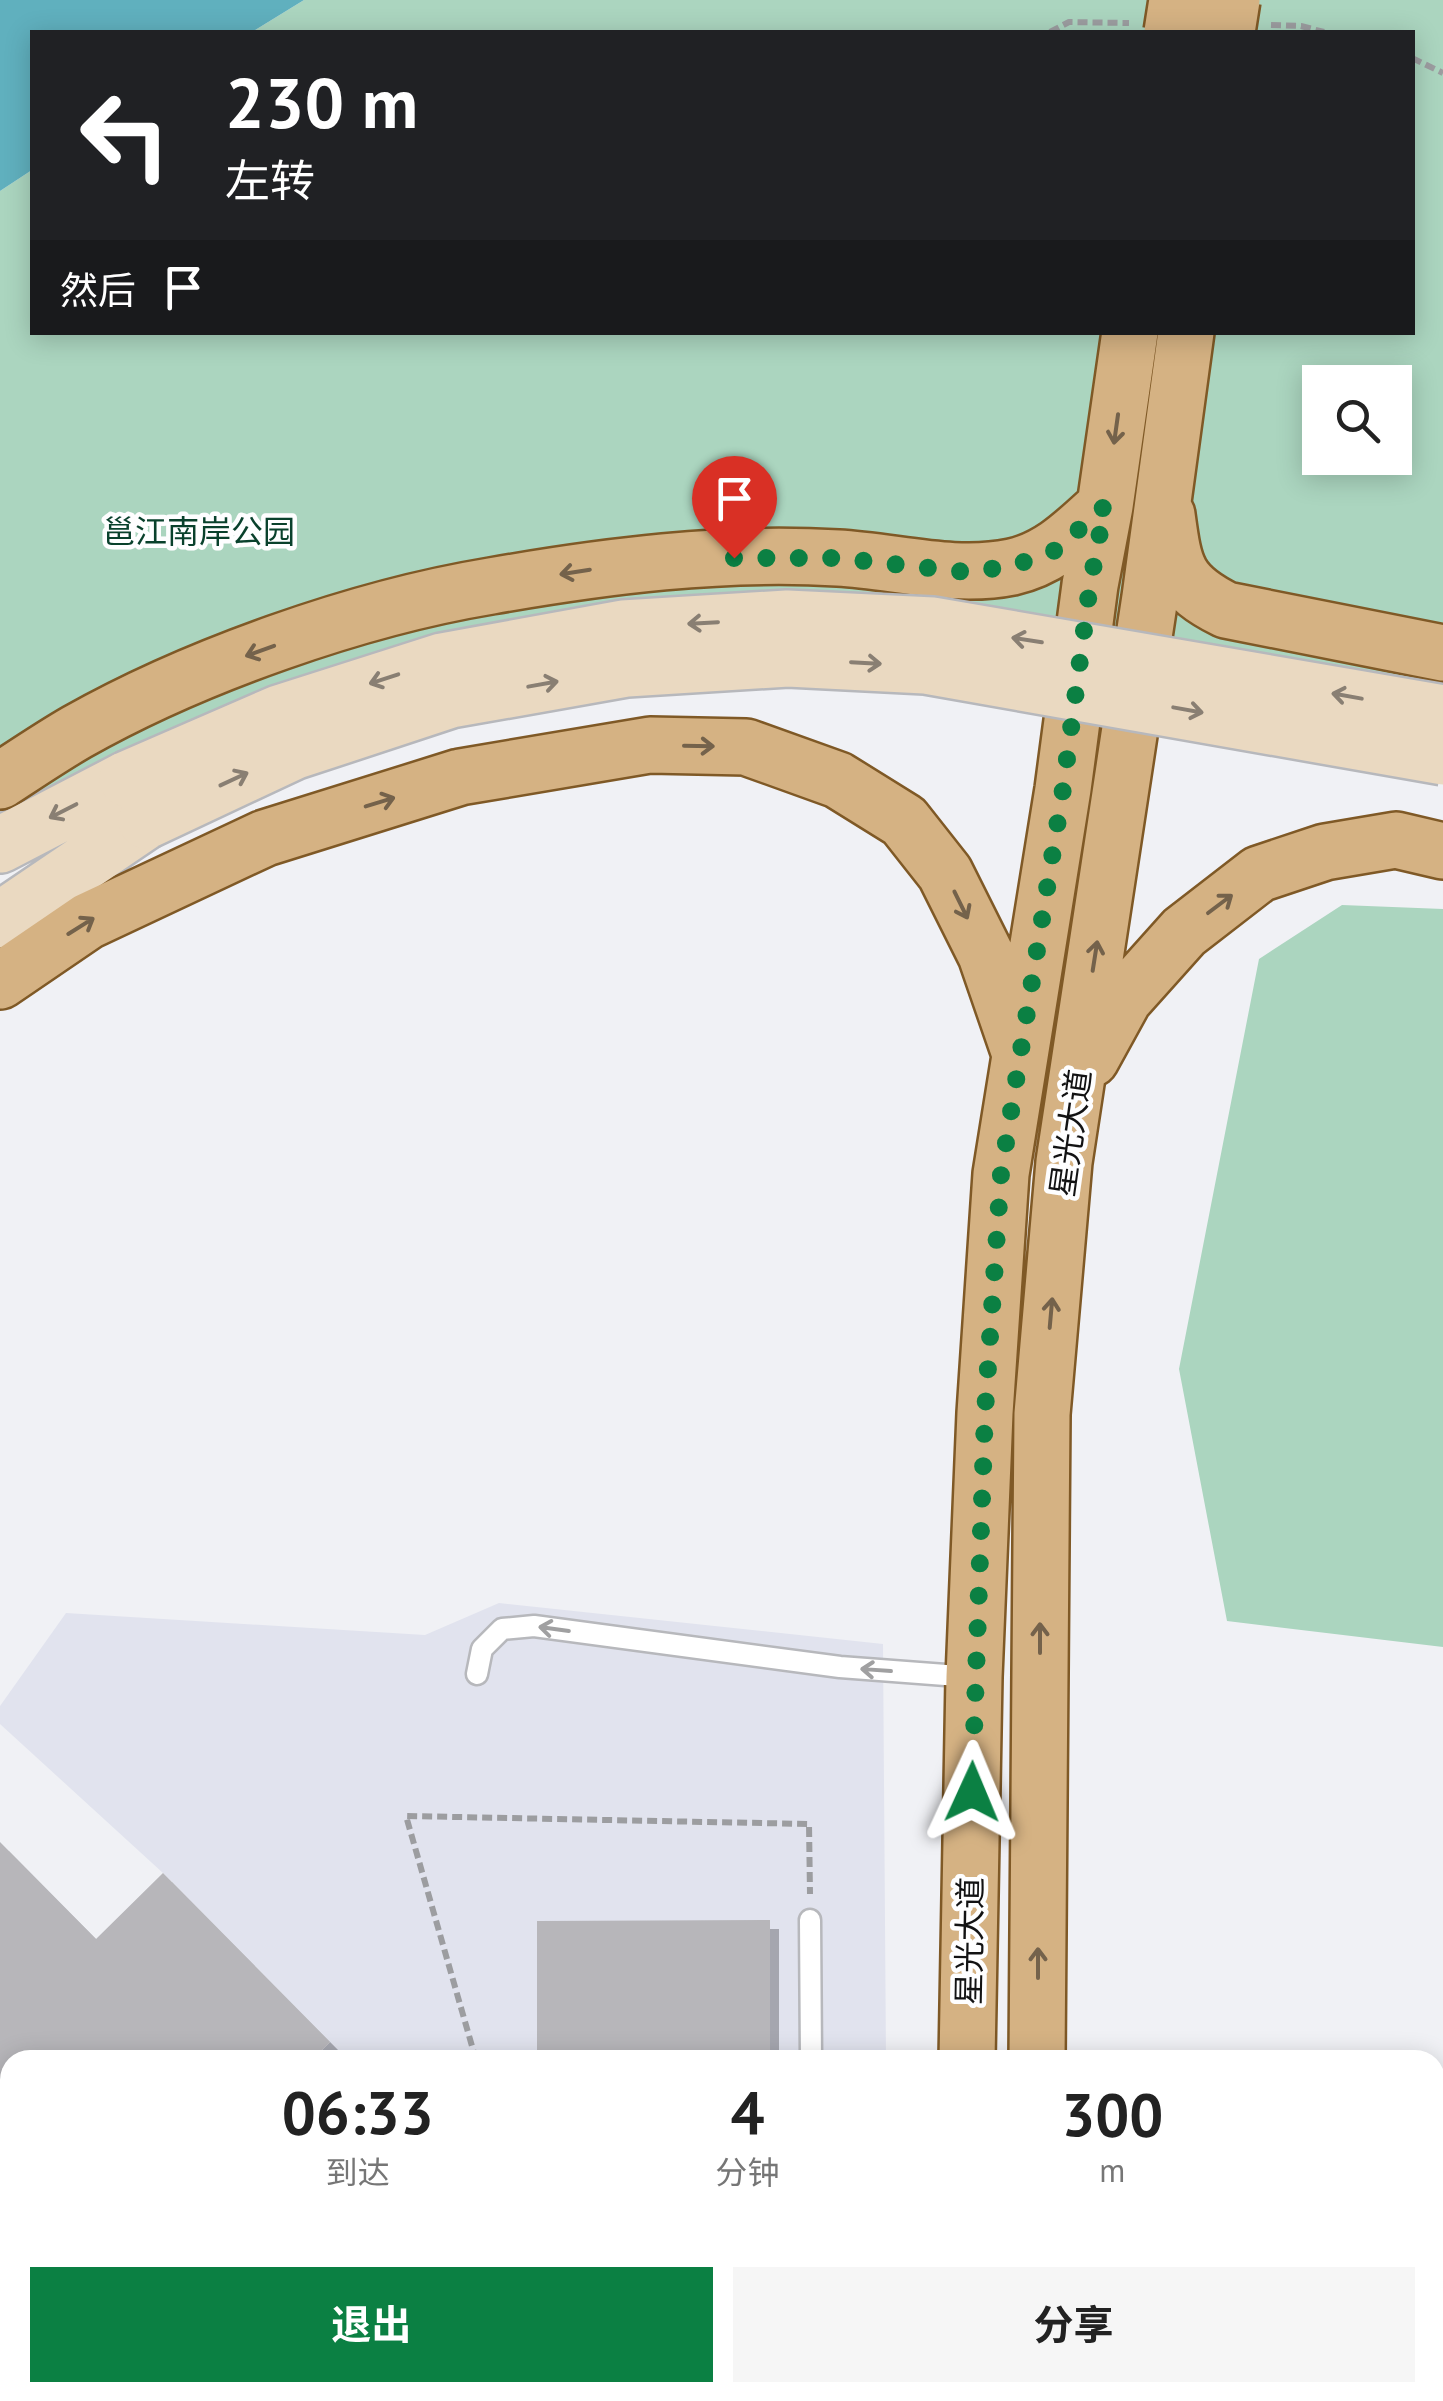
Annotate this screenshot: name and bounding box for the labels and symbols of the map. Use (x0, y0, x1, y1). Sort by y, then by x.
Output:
one-way arrow (1106, 412, 1125, 445)
pin (692, 456, 777, 559)
park label: 邕江南岸公园 (103, 510, 295, 552)
one-way arrow (559, 564, 592, 582)
one-way arrow (688, 614, 720, 633)
one-way arrow (1011, 630, 1044, 649)
one-way arrow (245, 644, 277, 662)
one-way arrow (850, 654, 882, 673)
one-way arrow (369, 672, 401, 690)
one-way arrow (526, 673, 558, 692)
one-way arrow (1331, 686, 1364, 705)
one-way arrow (1171, 701, 1203, 720)
one-way arrow (682, 737, 714, 756)
one-way arrow (218, 769, 248, 788)
one-way arrow (364, 792, 396, 810)
one-way arrow (48, 803, 78, 822)
one-way arrow (952, 890, 971, 919)
one-way arrow (1207, 893, 1233, 915)
one-way arrow (66, 916, 95, 937)
one-way arrow (1087, 940, 1105, 973)
street label: 星光大道 (1040, 1067, 1100, 1199)
one-way arrow (1041, 1297, 1060, 1329)
one-way arrow (538, 1619, 571, 1638)
one-way arrow (1030, 1622, 1050, 1654)
one-way arrow (861, 1660, 893, 1679)
position arrow (920, 1740, 1024, 1844)
street label: 星光大道 (947, 1877, 991, 2005)
one-way arrow (1028, 1947, 1047, 1979)

